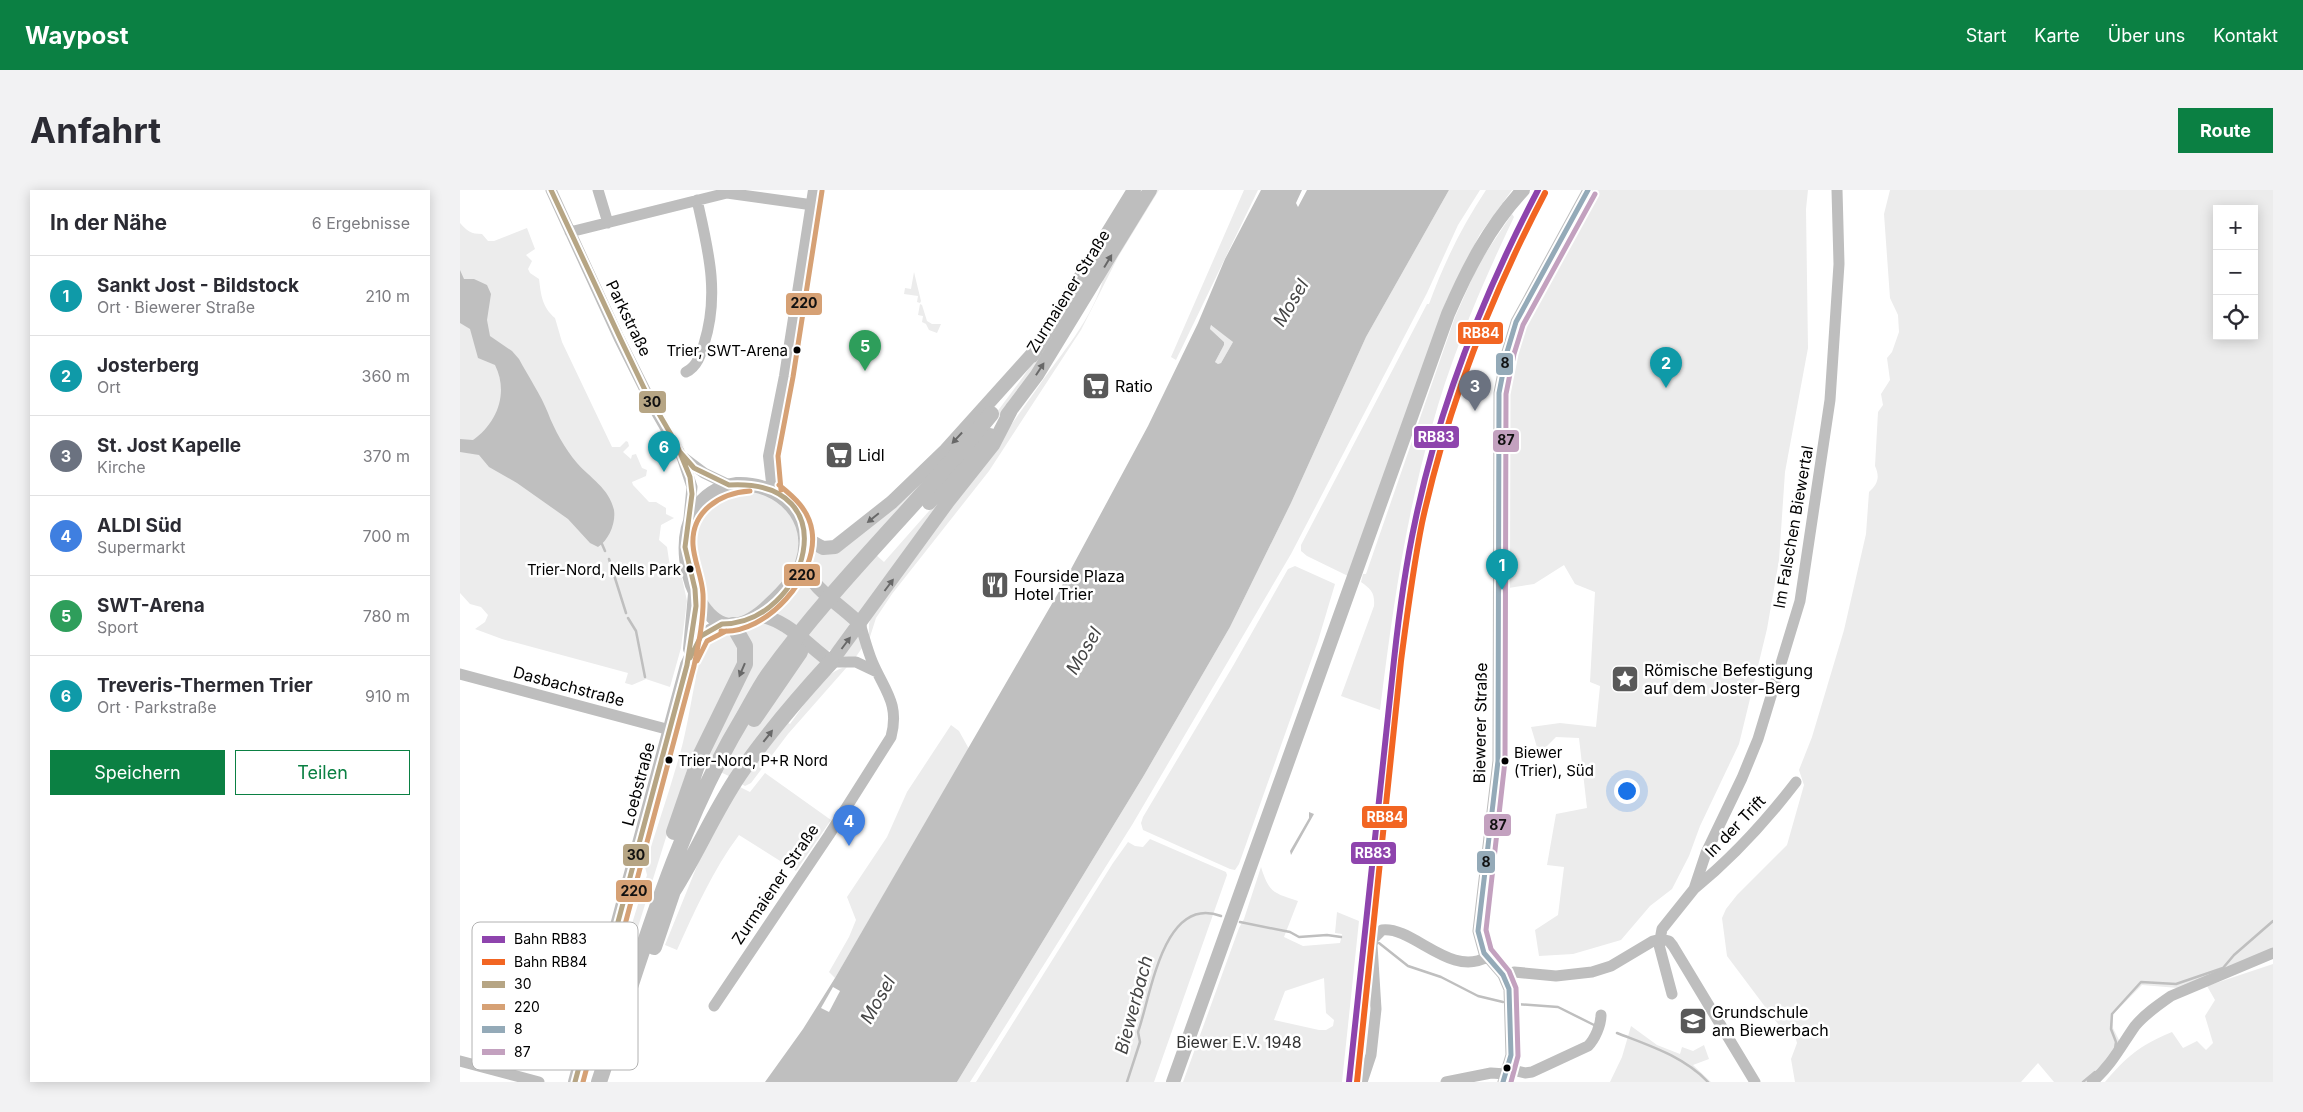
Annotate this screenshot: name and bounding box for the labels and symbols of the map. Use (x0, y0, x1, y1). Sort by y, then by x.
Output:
street label: Zurmaiener Straße (1022, 226, 1114, 356)
one-way arrow (1104, 254, 1113, 267)
water label: Mosel (1268, 275, 1313, 330)
street label: Parkstraße (602, 277, 656, 359)
line badge: 220 (785, 292, 823, 316)
text: 220 (790, 294, 818, 311)
line badge: RB84 (1457, 321, 1504, 345)
text: RB84 (1462, 324, 1500, 341)
pin: 5 (849, 330, 881, 371)
place label: Trier, SWT-Arena (667, 341, 788, 360)
marker: Trier, SWT-Arena (792, 345, 802, 355)
pin: 2 (1650, 347, 1682, 388)
line badge: 8 (1495, 352, 1514, 376)
text: 8 (1500, 354, 1510, 371)
one-way arrow (1036, 362, 1045, 375)
pin: 3 (1459, 370, 1491, 411)
supermarket icon: Ratio (1081, 371, 1111, 401)
place label: Ratio (1115, 376, 1153, 396)
line badge: 30 (638, 390, 667, 414)
text: 30 (643, 393, 661, 410)
line badge: RB83 (1413, 425, 1460, 449)
text: RB83 (1418, 428, 1454, 445)
line badge: 87 (1492, 429, 1520, 453)
pin: 6 (648, 431, 680, 472)
text: 87 (1497, 431, 1515, 448)
one-way arrow (951, 432, 963, 444)
supermarket icon: Lidl (824, 440, 854, 470)
street label: Im Falschen Biewertal (1769, 444, 1817, 610)
place label: Lidl (858, 445, 885, 465)
one-way arrow (867, 512, 880, 523)
pin: 1 (1486, 549, 1518, 590)
place label: Trier-Nord, Nells Park (527, 560, 682, 579)
line badge: 220 (783, 563, 821, 587)
marker: Trier-Nord, Nells Park (685, 564, 695, 574)
text: 220 (788, 566, 816, 583)
place label: Fourside Plaza Hotel Trier (1014, 566, 1125, 604)
restaurant icon: Fourside Plaza Hotel Trier (980, 570, 1010, 600)
one-way arrow (884, 579, 895, 592)
water label: Mosel (1061, 623, 1106, 678)
one-way arrow (840, 637, 851, 650)
place label: Römische Befestigung auf dem Joster-Berg (1644, 660, 1813, 698)
street label: Dasbachstraße (511, 662, 627, 710)
street label: Biewerer Straße (1469, 662, 1491, 784)
one-way arrow (737, 663, 745, 677)
place icon: Römische Befestigung auf dem Joster-Berg (1610, 664, 1640, 694)
one-way arrow (763, 729, 773, 743)
street label: Loebstraße (617, 740, 659, 828)
place label: Biewer (Trier), Süd (1514, 743, 1594, 780)
place label: Trier-Nord, P+R Nord (678, 751, 828, 770)
marker: Trier-Nord, P+R Nord (664, 755, 674, 765)
marker: Biewer (Trier), Süd (1500, 756, 1510, 766)
your location (1614, 778, 1640, 804)
street label: In der Trift (1701, 791, 1769, 861)
pin: 4 (833, 805, 865, 846)
line badge: RB84 (1361, 805, 1408, 829)
text: RB84 (1366, 808, 1404, 825)
line badge: 87 (1483, 813, 1512, 837)
text: 87 (1489, 816, 1507, 833)
street label: Zurmaiener Straße (727, 820, 823, 948)
line badge: RB83 (1350, 841, 1397, 865)
line badge: 30 (622, 843, 650, 867)
text: RB83 (1355, 844, 1391, 861)
text: 30 (627, 846, 645, 863)
line badge: 8 (1476, 850, 1496, 874)
text: 8 (1481, 853, 1491, 870)
line badge: 220 (615, 879, 653, 903)
text: 220 (620, 882, 648, 899)
legend (472, 922, 638, 1070)
text: Bahn RB83 (514, 930, 587, 947)
text: Bahn RB84 (514, 953, 587, 970)
water label: Biewerbach (1110, 953, 1157, 1056)
water label: Mosel (856, 972, 900, 1027)
text: 30 (514, 975, 531, 992)
text: 220 (514, 998, 540, 1015)
place label: Grundschule am Biewerbach (1712, 1002, 1829, 1040)
school or university icon: Grundschule am Biewerbach (1678, 1006, 1708, 1036)
text: 8 (514, 1020, 523, 1037)
park label: Biewer E.V. 1948 (1176, 1032, 1302, 1052)
text: 87 (514, 1043, 531, 1060)
unlabelled marker (1502, 1063, 1512, 1073)

